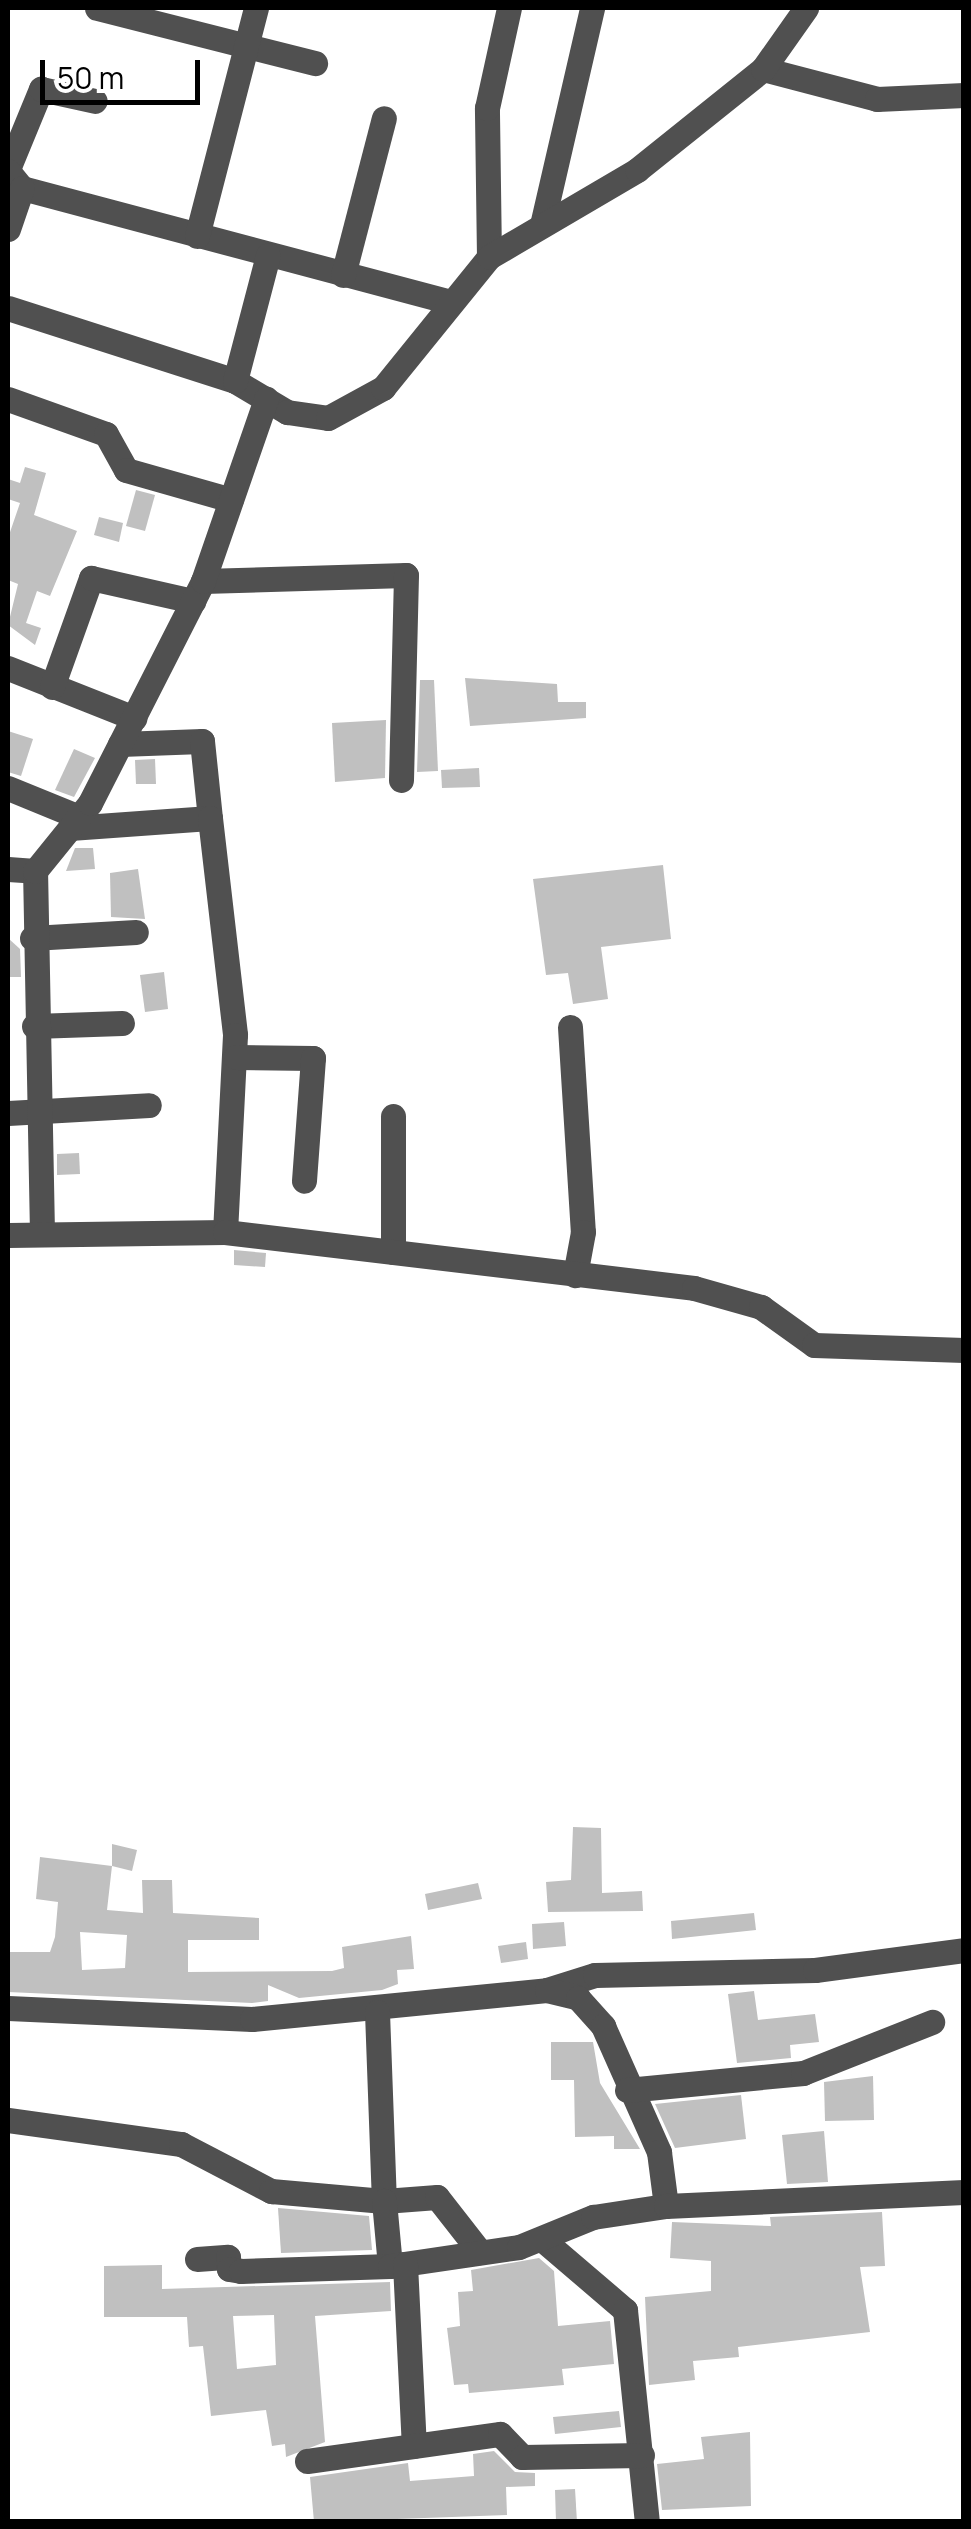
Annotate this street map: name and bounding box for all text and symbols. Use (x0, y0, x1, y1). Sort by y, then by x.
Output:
scale bar (45, 40, 205, 102)
text: 50 m (57, 57, 124, 98)

